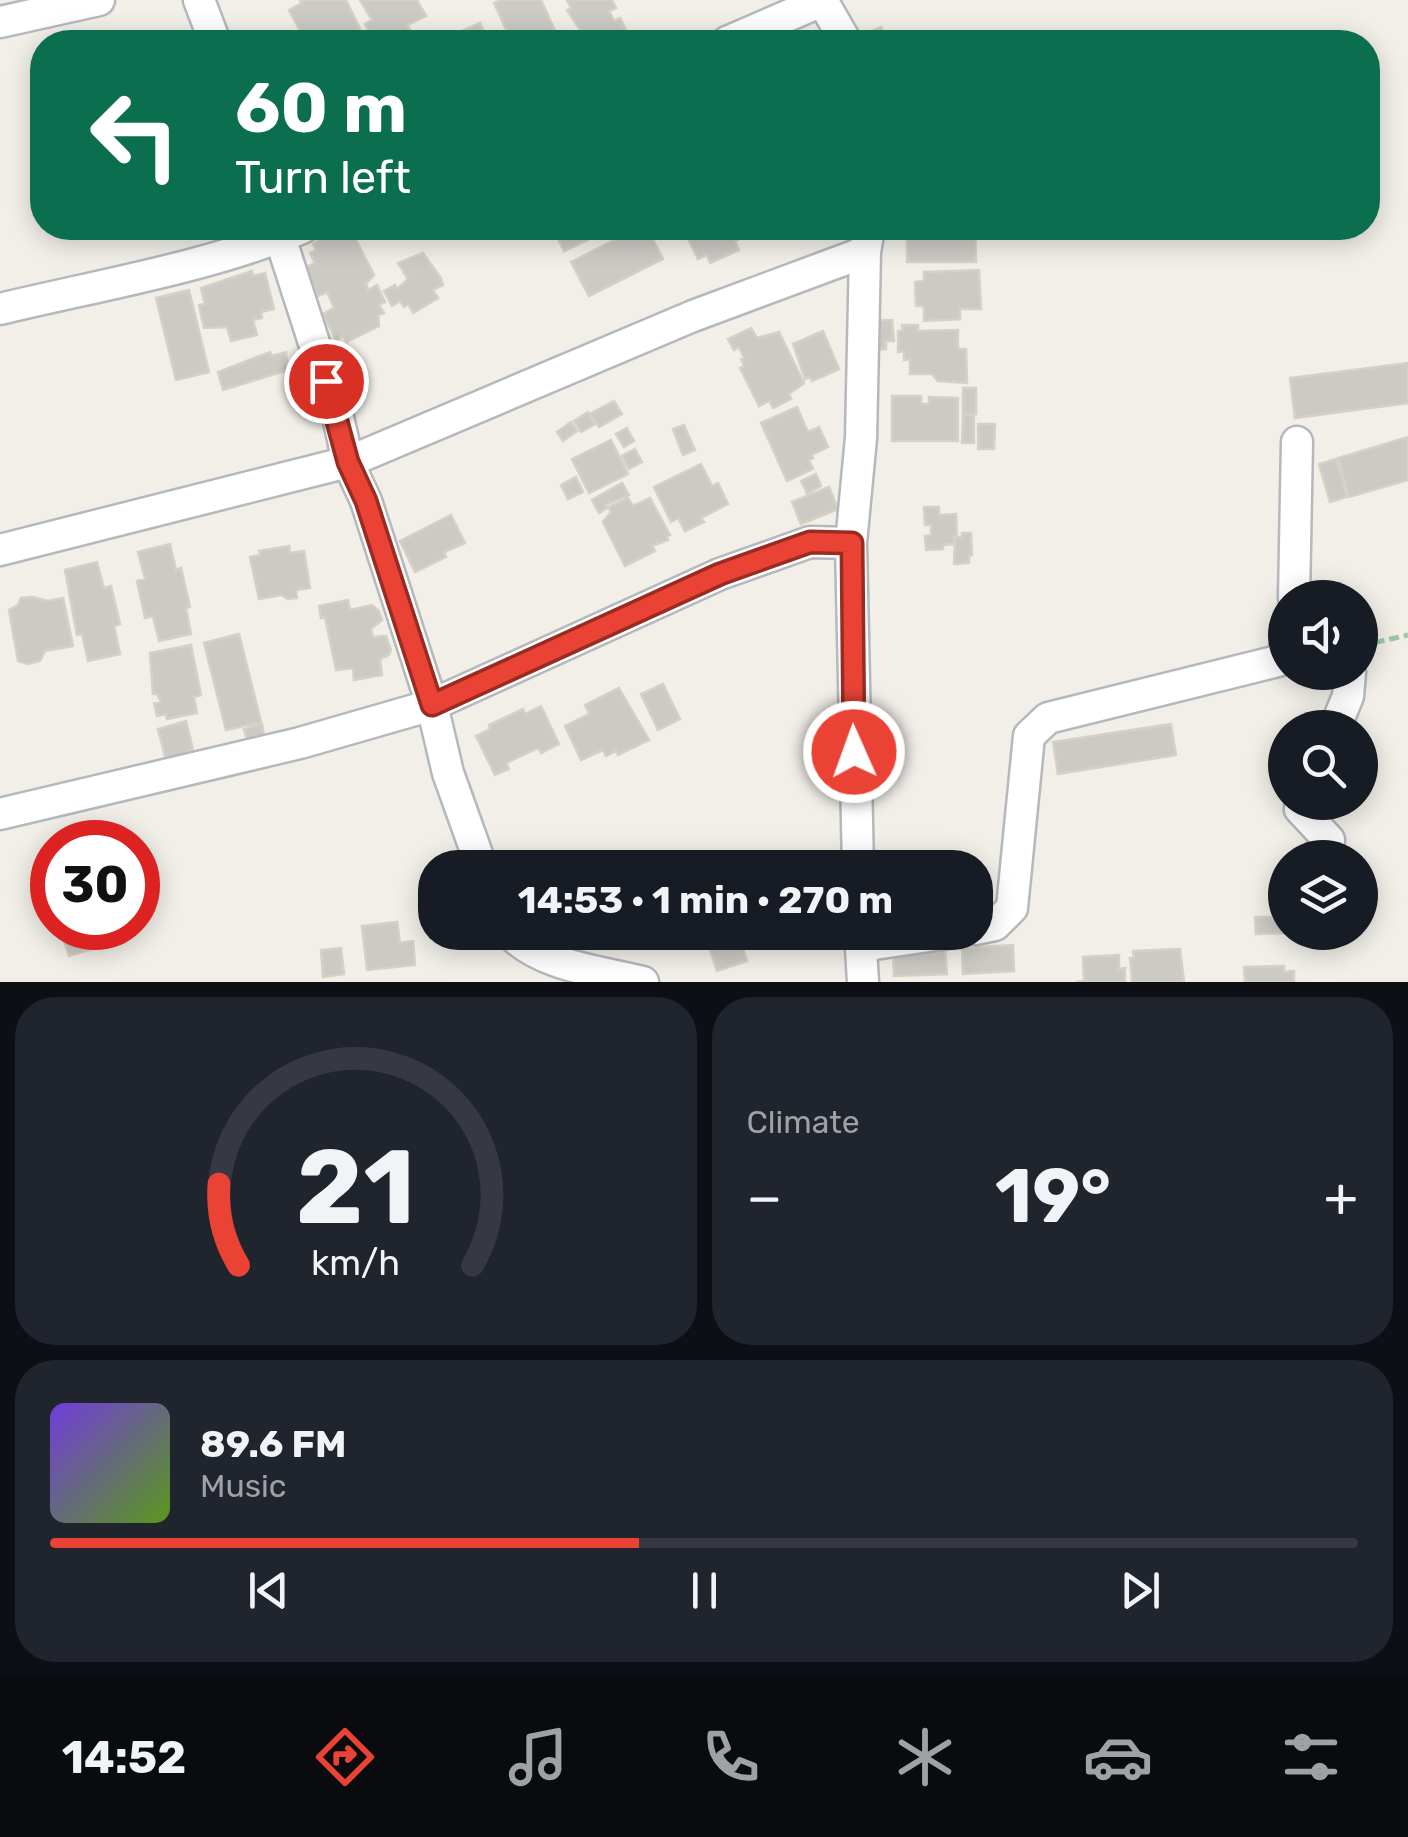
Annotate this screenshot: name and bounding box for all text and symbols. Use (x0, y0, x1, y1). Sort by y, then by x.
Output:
text: 60 m (235, 67, 407, 150)
icon: left (70, 70, 200, 200)
text: Turn left (235, 151, 411, 204)
pin (284, 339, 369, 424)
icon: arrive (299, 354, 354, 409)
map controls (1268, 580, 1378, 950)
button: sound (1268, 580, 1378, 690)
position arrow (802, 700, 906, 804)
button: search (1268, 710, 1378, 820)
speed limit sign: 30 (30, 820, 160, 950)
button: layers (1268, 840, 1378, 950)
text: 14:53 · 1 min · 270 m (518, 877, 893, 923)
text: Climate (747, 1103, 860, 1141)
text: 21 (296, 1126, 415, 1249)
text: 19° (995, 1152, 1111, 1241)
text: − (747, 1165, 782, 1230)
text: + (1324, 1165, 1358, 1230)
text: km/h (311, 1242, 400, 1284)
text: 89.6 FM (200, 1421, 347, 1467)
text: Music (200, 1467, 286, 1505)
icon: previous (241, 1563, 296, 1618)
icon: pause (677, 1563, 732, 1618)
icon: next (1113, 1563, 1168, 1618)
icon: directions (310, 1722, 380, 1792)
icon: music (503, 1722, 573, 1792)
icon: phone (696, 1722, 766, 1792)
icon: climate (890, 1722, 960, 1792)
icon: car (1083, 1722, 1153, 1792)
icon: filters (1276, 1722, 1346, 1792)
text: 14:52 (62, 1731, 186, 1784)

